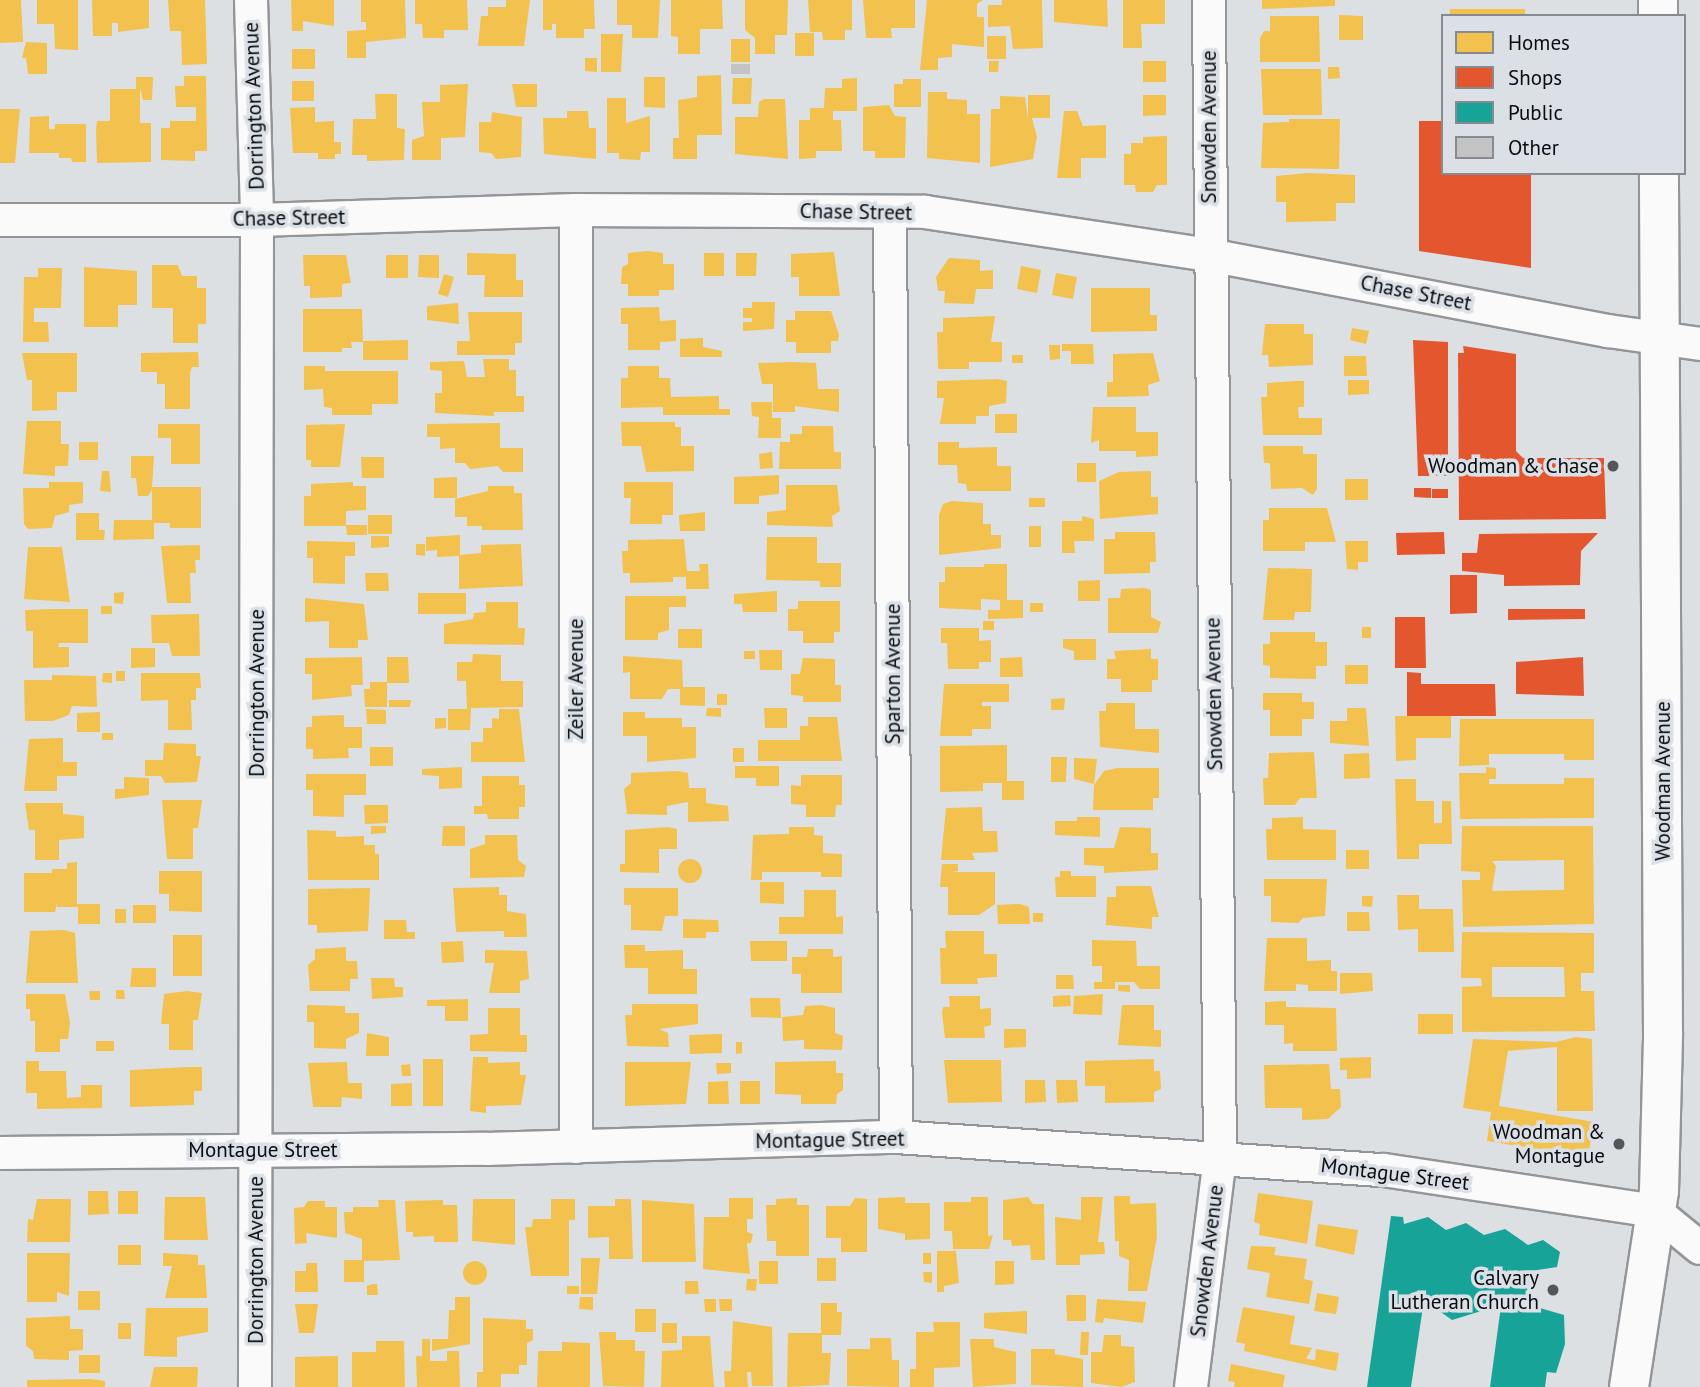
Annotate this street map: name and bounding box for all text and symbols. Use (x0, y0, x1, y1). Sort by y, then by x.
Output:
legend (1441, 14, 1686, 175)
street label: Dorrington Avenue (238, 21, 270, 191)
text: Homes (1508, 29, 1570, 56)
street label: Snowden Avenue (1196, 50, 1222, 204)
text: Shops (1508, 64, 1562, 91)
text: Public (1508, 99, 1563, 126)
text: Other (1508, 134, 1559, 161)
street label: Chase Street (799, 198, 913, 226)
street label: Chase Street (232, 204, 346, 232)
street label: Chase Street (1358, 270, 1474, 316)
place label: Woodman & Chase (1428, 453, 1599, 479)
marker: Woodman & Chase (1605, 458, 1621, 474)
street label: Sparton Avenue (880, 603, 906, 745)
street label: Dorrington Avenue (244, 609, 270, 777)
street label: Snowden Avenue (1200, 617, 1228, 771)
street label: Zeiler Avenue (563, 618, 589, 740)
street label: Woodman Avenue (1650, 701, 1676, 861)
place label: Woodman & Montague (1493, 1119, 1605, 1169)
street label: Montague Street (755, 1126, 905, 1154)
marker: Woodman & Montague (1611, 1136, 1627, 1152)
street label: Montague Street (188, 1137, 338, 1163)
street label: Montague Street (1319, 1152, 1471, 1196)
street label: Dorrington Avenue (243, 1176, 269, 1344)
street label: Snowden Avenue (1185, 1183, 1229, 1339)
place label: Calvary Lutheran Church (1390, 1265, 1539, 1315)
marker: Calvary Lutheran Church (1545, 1282, 1561, 1298)

